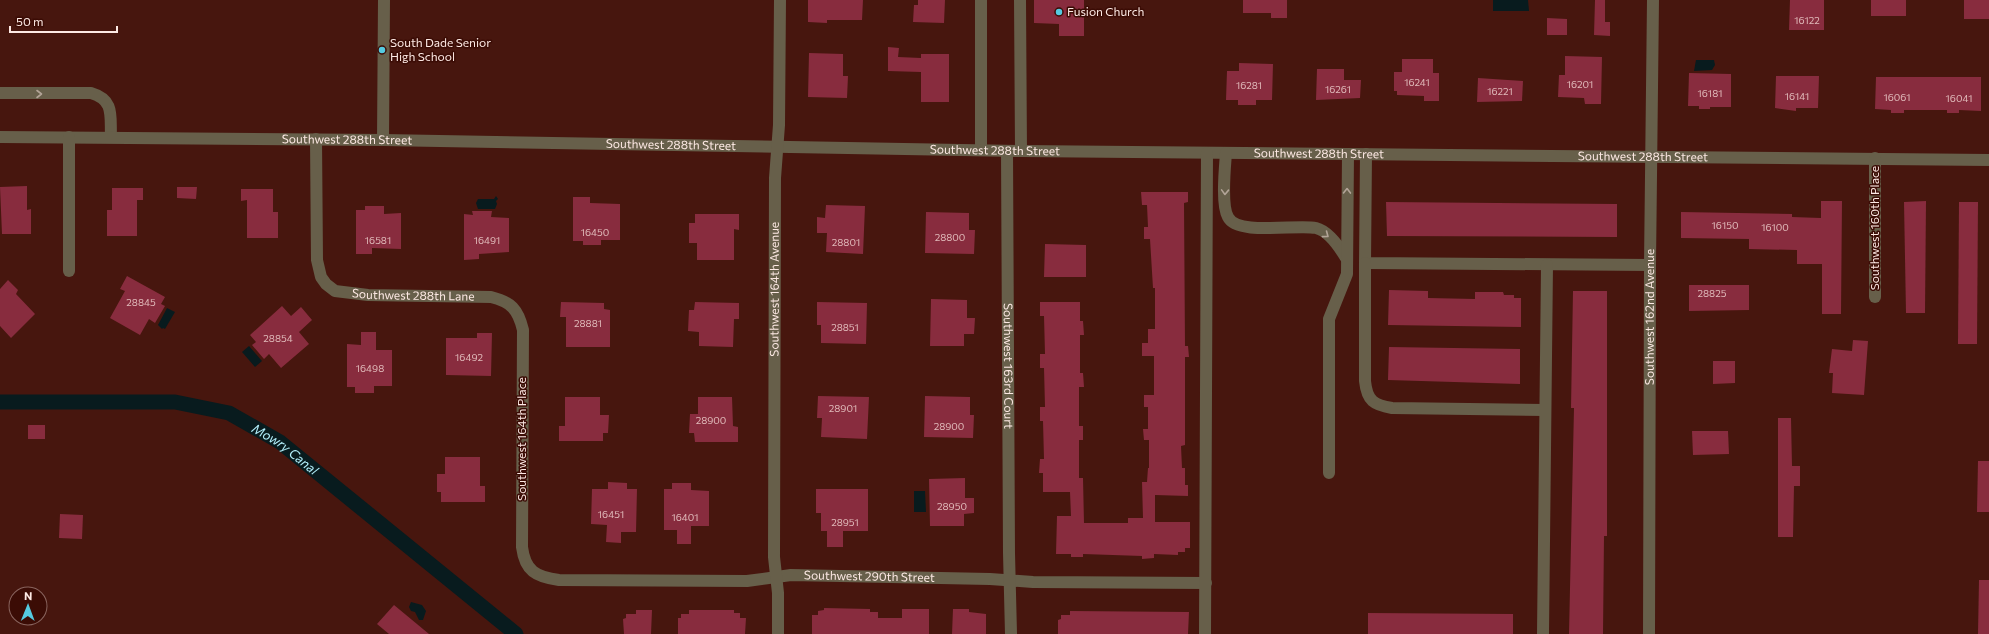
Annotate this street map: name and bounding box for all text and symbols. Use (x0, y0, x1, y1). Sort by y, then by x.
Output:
place label: Fusion Church (1067, 4, 1145, 18)
marker: Fusion Church (1054, 7, 1064, 17)
scale bar (10, 8, 117, 34)
text: 50 m (16, 14, 44, 28)
house number: 16122 (1794, 14, 1820, 26)
place label: South Dade Senior High School (390, 35, 491, 63)
marker: South Dade Senior High School (377, 45, 387, 55)
house number: 16241 (1404, 76, 1430, 88)
house number: 16201 (1567, 78, 1593, 90)
house number: 16281 (1236, 79, 1262, 91)
house number: 16261 (1325, 83, 1351, 95)
house number: 16221 (1487, 85, 1513, 97)
house number: 16181 (1698, 87, 1722, 99)
one-way arrow (36, 90, 42, 98)
house number: 16141 (1785, 90, 1809, 102)
house number: 16061 (1883, 91, 1911, 103)
house number: 16041 (1946, 92, 1972, 104)
street label: Southwest 288th Street (282, 131, 412, 147)
street label: Southwest 288th Street (606, 136, 736, 152)
street label: Southwest 288th Street (930, 141, 1060, 157)
street label: Southwest 288th Street (1254, 145, 1384, 160)
street label: Southwest 288th Street (1578, 148, 1708, 163)
street label: Southwest 160th Place (1867, 166, 1881, 290)
one-way arrow (1343, 188, 1351, 194)
one-way arrow (1221, 189, 1229, 195)
house number: 16150 (1712, 219, 1738, 231)
house number: 16100 (1761, 221, 1789, 233)
street label: Southwest 164th Avenue (767, 222, 781, 357)
house number: 16450 (581, 226, 609, 238)
one-way arrow (1322, 230, 1329, 237)
house number: 28800 (935, 231, 965, 243)
house number: 16581 (365, 234, 391, 246)
house number: 16491 (474, 234, 500, 246)
house number: 28801 (832, 236, 860, 248)
street label: Southwest 162nd Avenue (1642, 249, 1656, 385)
street label: Southwest 288th Lane (351, 285, 475, 303)
house number: 28825 (1698, 287, 1727, 299)
house number: 28845 (126, 296, 156, 308)
street label: Southwest 163rd Court (1002, 303, 1016, 429)
house number: 28881 (574, 317, 602, 329)
house number: 28851 (831, 321, 859, 333)
house number: 28854 (263, 332, 293, 344)
house number: 16492 (455, 351, 483, 363)
house number: 16498 (356, 362, 384, 374)
street label: Southwest 164th Place (514, 377, 528, 501)
house number: 28901 (829, 402, 857, 414)
house number: 28900 (696, 414, 726, 426)
water label: Mowry Canal (249, 420, 322, 478)
house number: 28900 (934, 420, 964, 432)
house number: 28950 (937, 500, 967, 512)
house number: 16451 (598, 508, 624, 520)
house number: 16401 (671, 511, 699, 523)
house number: 28951 (831, 516, 859, 528)
street label: Southwest 290th Street (804, 567, 935, 584)
north arrow (8, 586, 48, 626)
text: N (24, 589, 32, 602)

